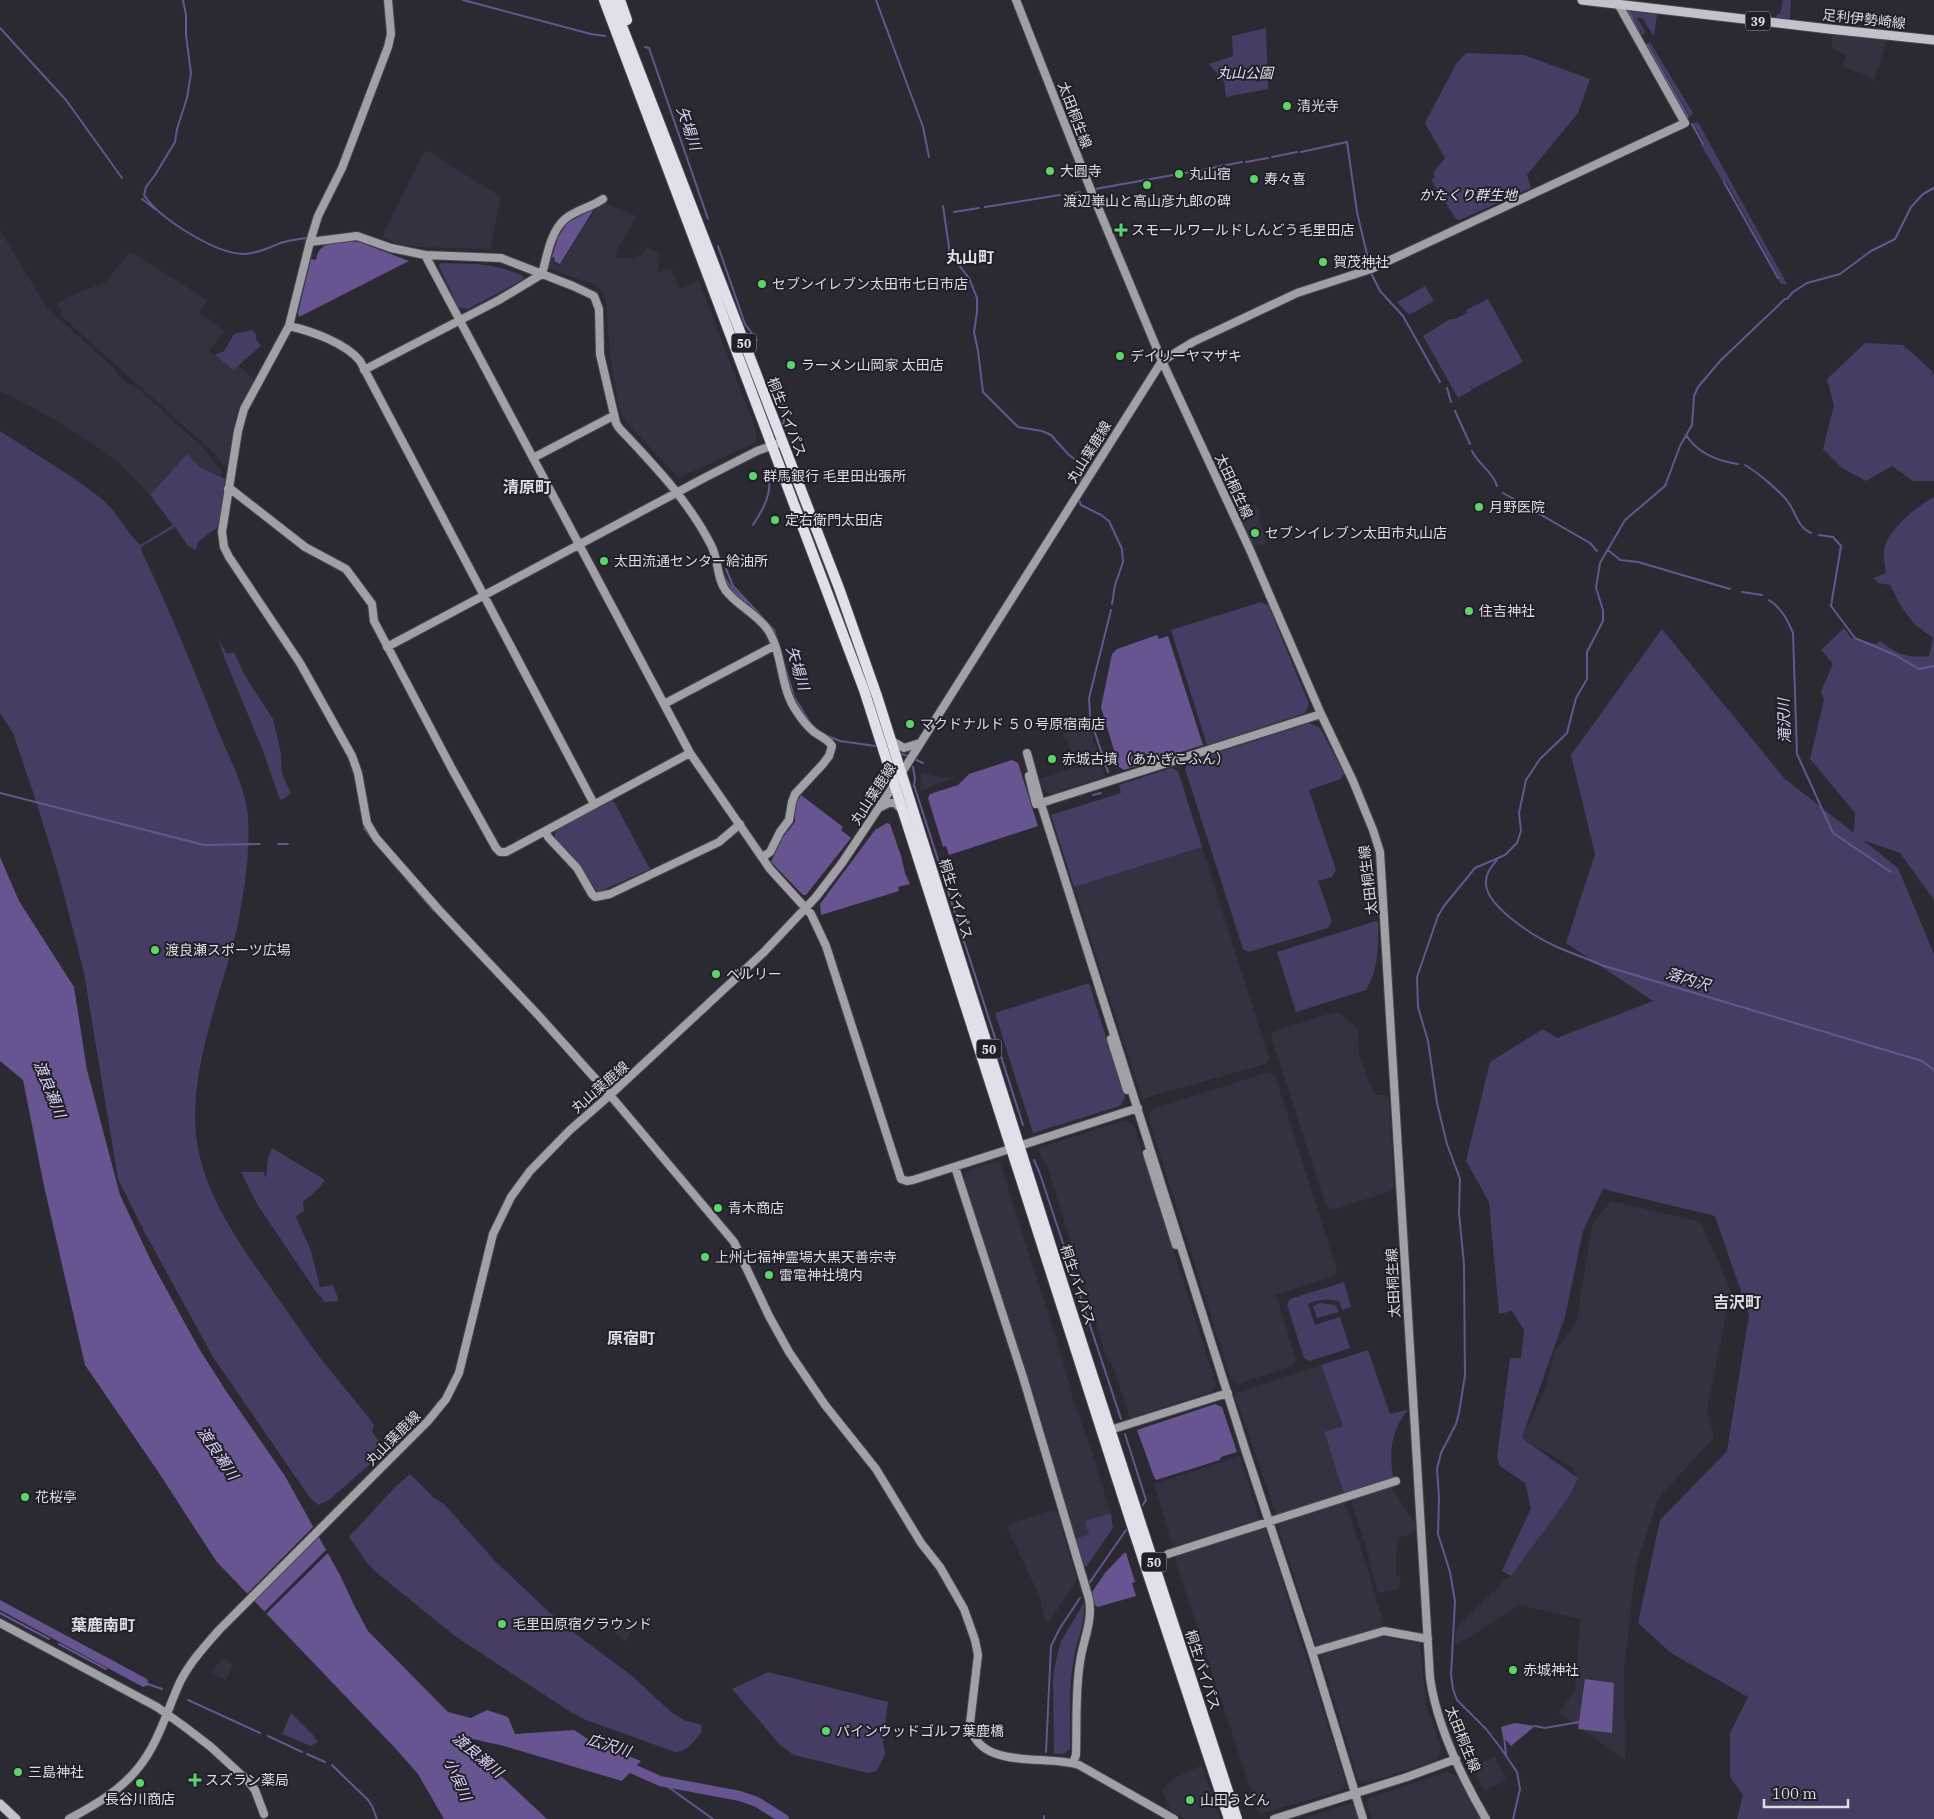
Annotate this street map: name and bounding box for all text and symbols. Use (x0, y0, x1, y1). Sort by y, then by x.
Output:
street label: 足利伊勢崎線 (1821, 6, 1907, 32)
road number: 39 (1746, 12, 1770, 30)
park label: 丸山公園 (1217, 64, 1275, 82)
street label: 太田桐生線 (1054, 79, 1096, 151)
place label: 清光寺 (1297, 97, 1339, 115)
marker: 清光寺 (1281, 100, 1293, 112)
water label: 矢場川 (673, 104, 706, 154)
place label: 大圓寺 (1060, 162, 1102, 180)
marker: 大圓寺 (1044, 165, 1056, 177)
place label: 丸山宿 (1189, 165, 1231, 183)
marker: 丸山宿 (1173, 168, 1185, 180)
place label: 寿々喜 (1264, 170, 1306, 188)
marker: 寿々喜 (1248, 173, 1260, 185)
marker: 渡辺崋山と高山彦九郎の碑 (1141, 179, 1153, 191)
park label: かたくり群生地 (1419, 186, 1519, 204)
place label: 渡辺崋山と高山彦九郎の碑 (1063, 192, 1231, 210)
place label: スモールワールドしんどう毛里田店 (1131, 221, 1355, 239)
marker: スモールワールドしんどう毛里田店 (1115, 224, 1127, 236)
district label: 丸山町 (946, 247, 994, 267)
place label: 賀茂神社 (1333, 253, 1389, 271)
marker: 賀茂神社 (1317, 256, 1329, 268)
place label: セブンイレブン太田市七日市店 (772, 275, 968, 293)
marker: セブンイレブン太田市七日市店 (756, 278, 768, 290)
road number: 50 (732, 333, 756, 352)
place label: デイリーヤマザキ (1130, 347, 1242, 365)
marker: デイリーヤマザキ (1114, 350, 1126, 362)
place label: ラーメン山岡家 太田店 (801, 356, 944, 374)
marker: ラーメン山岡家 太田店 (785, 359, 797, 371)
street label: 桐生バイパス (764, 375, 810, 459)
street label: 丸山葉鹿線 (1063, 418, 1115, 486)
street label: 太田桐生線 (1211, 450, 1257, 522)
place label: 群馬銀行 毛里田出張所 (763, 467, 906, 485)
marker: 群馬銀行 毛里田出張所 (747, 470, 759, 482)
district label: 清原町 (503, 477, 551, 497)
place label: 月野医院 (1489, 498, 1545, 516)
marker: 月野医院 (1473, 501, 1485, 513)
place label: 定右衛門太田店 (785, 511, 883, 529)
marker: 定右衛門太田店 (769, 514, 781, 526)
place label: セブンイレブン太田市丸山店 (1265, 524, 1447, 542)
marker: セブンイレブン太田市丸山店 (1249, 527, 1261, 539)
place label: 太田流通センター給油所 (614, 552, 768, 570)
marker: 太田流通センター給油所 (598, 555, 610, 567)
place label: 住吉神社 (1479, 602, 1535, 620)
marker: 住吉神社 (1463, 605, 1475, 617)
water label: 矢場川 (782, 644, 814, 694)
water label: 滝沢川 (1774, 696, 1794, 744)
place label: マクドナルド ５０号原宿南店 (920, 715, 1105, 733)
marker: マクドナルド ５０号原宿南店 (904, 718, 916, 730)
place label: 赤城古墳（あかぎこふん） (1062, 750, 1230, 768)
marker: 赤城古墳（あかぎこふん） (1046, 753, 1058, 765)
street label: 丸山葉鹿線 (846, 760, 900, 828)
street label: 太田桐生線 (1355, 844, 1381, 916)
street label: 桐生バイパス (935, 856, 977, 942)
place label: 渡良瀬スポーツ広場 (165, 941, 291, 959)
marker: 渡良瀬スポーツ広場 (149, 944, 161, 956)
water label: 落内沢 (1664, 963, 1714, 995)
place label: ベルリー (726, 965, 782, 983)
marker: ベルリー (710, 968, 722, 980)
road number: 50 (976, 1040, 1002, 1058)
street label: 丸山葉鹿線 (568, 1057, 632, 1117)
water label: 渡良瀬川 (30, 1058, 71, 1122)
place label: 青木商店 (728, 1199, 784, 1217)
marker: 青木商店 (712, 1202, 724, 1214)
street label: 桐生バイパス (1057, 1242, 1099, 1328)
place label: 上州七福神霊場大黒天善宗寺 (715, 1248, 897, 1266)
street label: 太田桐生線 (1382, 1248, 1404, 1318)
marker: 上州七福神霊場大黒天善宗寺 (699, 1251, 711, 1263)
place label: 雷電神社境内 (779, 1266, 863, 1284)
marker: 雷電神社境内 (763, 1269, 775, 1281)
district label: 吉沢町 (1713, 1292, 1761, 1312)
district label: 原宿町 (607, 1328, 655, 1348)
street label: 丸山葉鹿線 (362, 1407, 424, 1469)
water label: 渡良瀬川 (193, 1423, 244, 1485)
place label: 花桜亭 (35, 1488, 77, 1506)
marker: 花桜亭 (19, 1491, 31, 1503)
road number: 50 (1142, 1552, 1166, 1571)
district label: 葉鹿南町 (71, 1615, 135, 1635)
place label: 毛里田原宿グラウンド (512, 1615, 652, 1633)
marker: 毛里田原宿グラウンド (496, 1618, 508, 1630)
street label: 桐生バイパス (1182, 1627, 1224, 1713)
place label: 赤城神社 (1523, 1661, 1579, 1679)
marker: 赤城神社 (1507, 1664, 1519, 1676)
street label: 太田桐生線 (1442, 1703, 1484, 1775)
place label: パインウッドゴルフ葉鹿橋 (836, 1722, 1004, 1740)
marker: パインウッドゴルフ葉鹿橋 (820, 1725, 832, 1737)
water label: 渡良瀬川 (449, 1728, 509, 1783)
water label: 広沢川 (585, 1729, 635, 1761)
water label: 小俣川 (440, 1755, 477, 1805)
place label: 三島神社 (28, 1763, 84, 1781)
marker: 三島神社 (12, 1766, 24, 1778)
place label: スズラン薬局 (205, 1771, 289, 1789)
marker: スズラン薬局 (189, 1774, 201, 1786)
scale bar (1764, 1776, 1848, 1808)
marker: 長谷川商店 (134, 1777, 146, 1789)
text: 100 m (1772, 1784, 1817, 1803)
place label: 長谷川商店 (105, 1790, 175, 1808)
place label: 山田うどん (1200, 1791, 1270, 1809)
marker: 山田うどん (1184, 1794, 1196, 1806)

